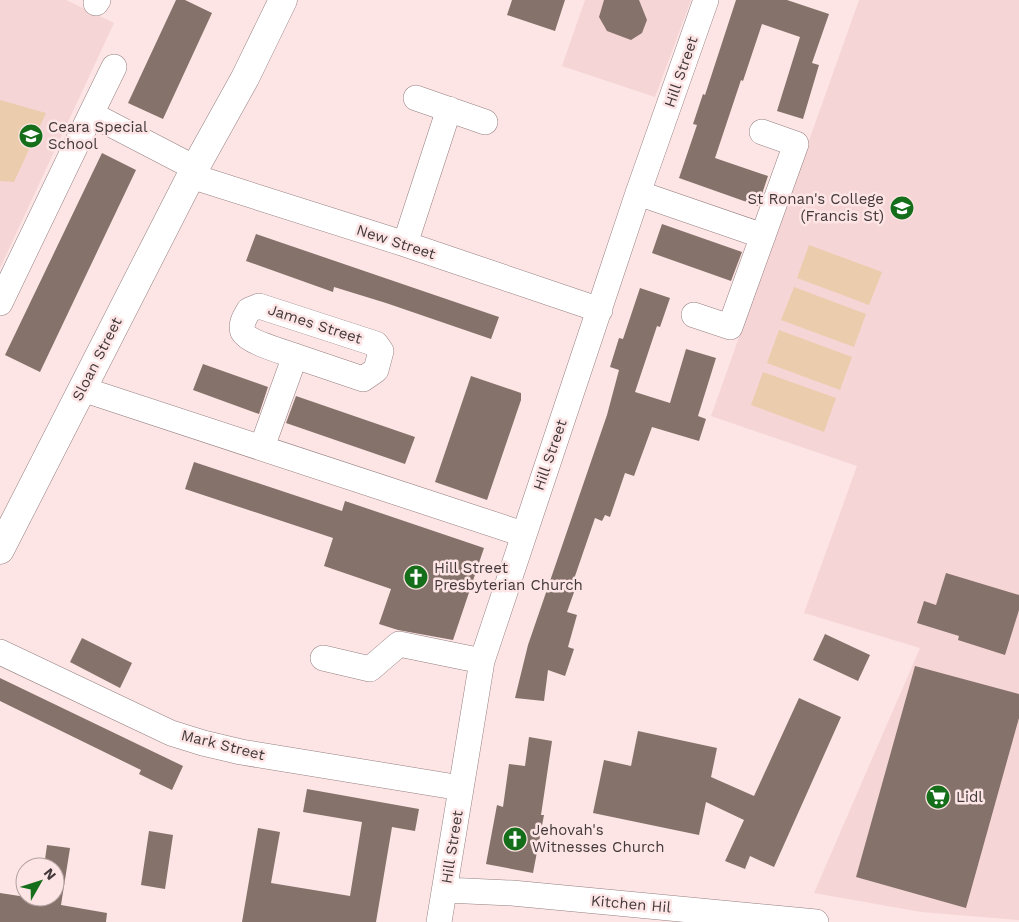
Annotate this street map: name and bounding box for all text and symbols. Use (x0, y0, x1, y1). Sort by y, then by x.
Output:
street label: Hill Street (660, 33, 702, 110)
place label: Ceara Special School (48, 118, 148, 153)
school or university icon: Ceara Special School (18, 123, 44, 149)
place label: St Ronan's College (Francis St) (747, 190, 884, 225)
school or university icon: St Ronan's College (Francis St) (889, 195, 915, 221)
street label: New Street (354, 221, 438, 263)
street label: James Street (266, 300, 365, 348)
street label: Sloan Street (68, 314, 126, 404)
street label: Hill Street (529, 416, 571, 493)
place label: Hill Street Presbyterian Church (434, 559, 583, 594)
church icon: Hill Street Presbyterian Church (403, 564, 429, 590)
street label: Mark Street (179, 726, 267, 764)
supermarket icon: Lidl (925, 784, 951, 810)
place label: Lidl (956, 788, 983, 806)
street label: Hill Street (437, 808, 467, 885)
place label: Jehovah's Witnesses Church (532, 821, 665, 856)
church icon: Jehovah's Witnesses Church (502, 826, 528, 852)
north arrow (15, 857, 65, 907)
text: N (41, 865, 60, 883)
street label: Kitchen Hil (590, 892, 672, 917)

